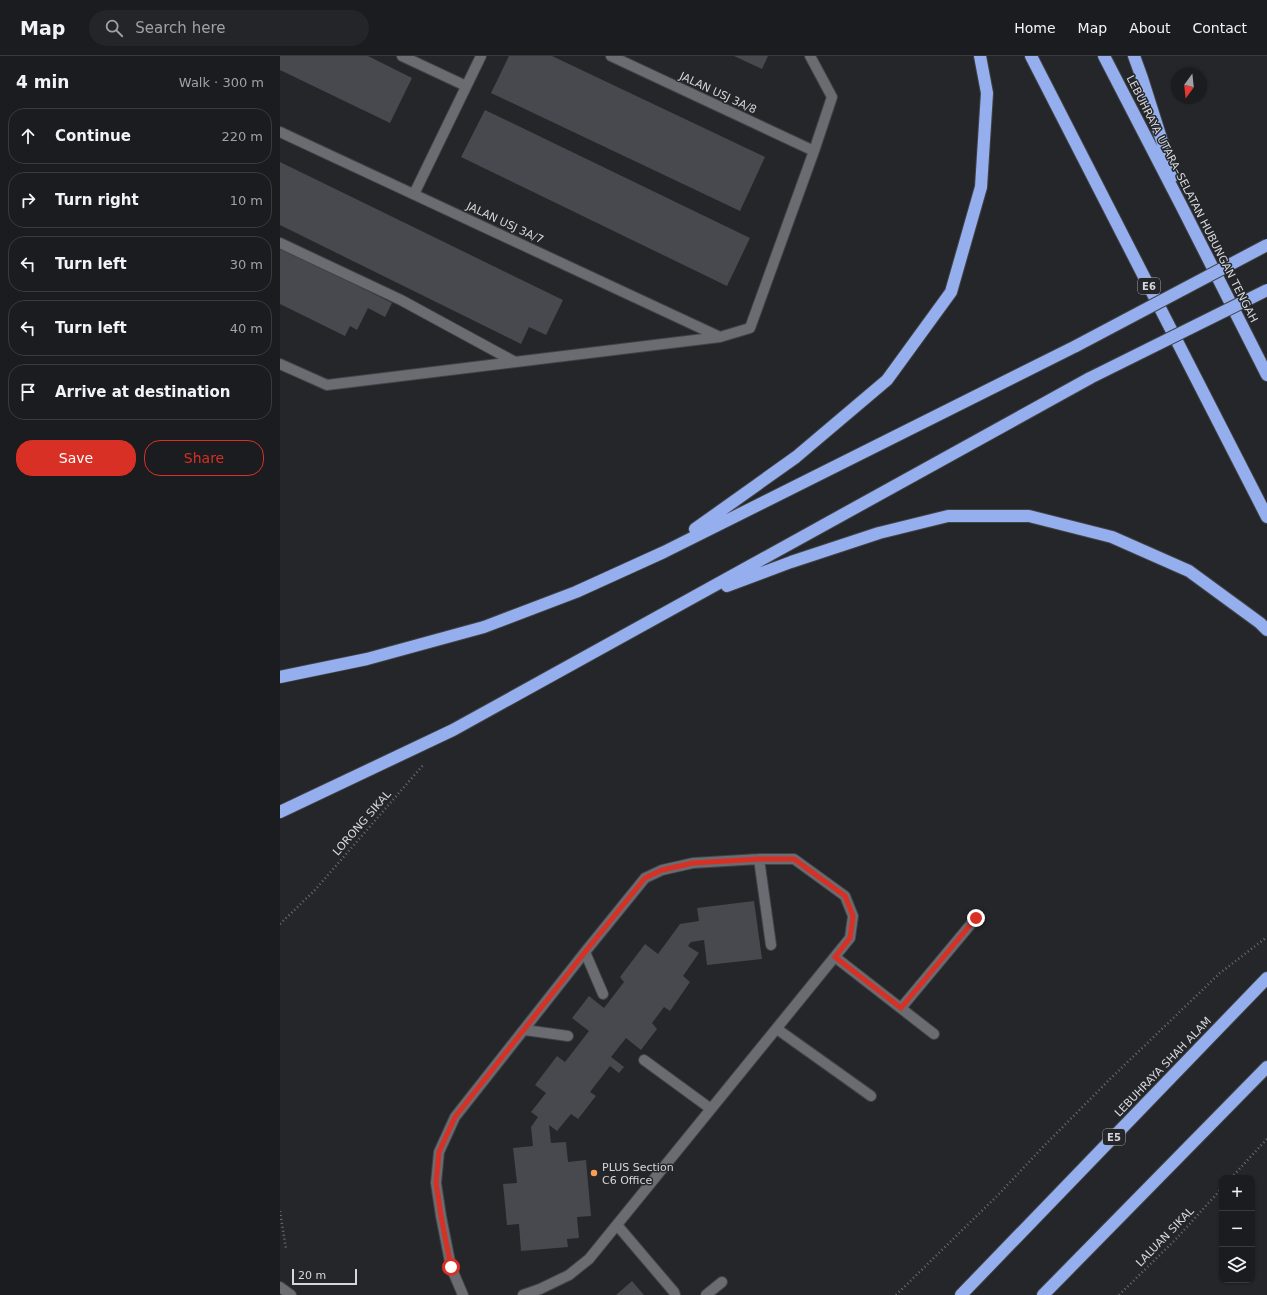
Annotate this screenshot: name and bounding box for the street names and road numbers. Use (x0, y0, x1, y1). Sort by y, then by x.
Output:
street label: JALAN USJ 3A/8 (677, 69, 758, 116)
street label: LEBUHRAYA UTARA–SELATAN HUBUNGAN TENGAH (1124, 73, 1260, 325)
street label: JALAN USJ 3A/7 (464, 199, 545, 246)
road number: E6 (1138, 278, 1160, 294)
street label: LORONG SIKAL (330, 787, 394, 858)
street label: LEBUHRAYA SHAH ALAM (1112, 1015, 1214, 1119)
road number: E5 (1103, 1129, 1125, 1145)
street label: LALUAN SIKAL (1133, 1204, 1197, 1269)

